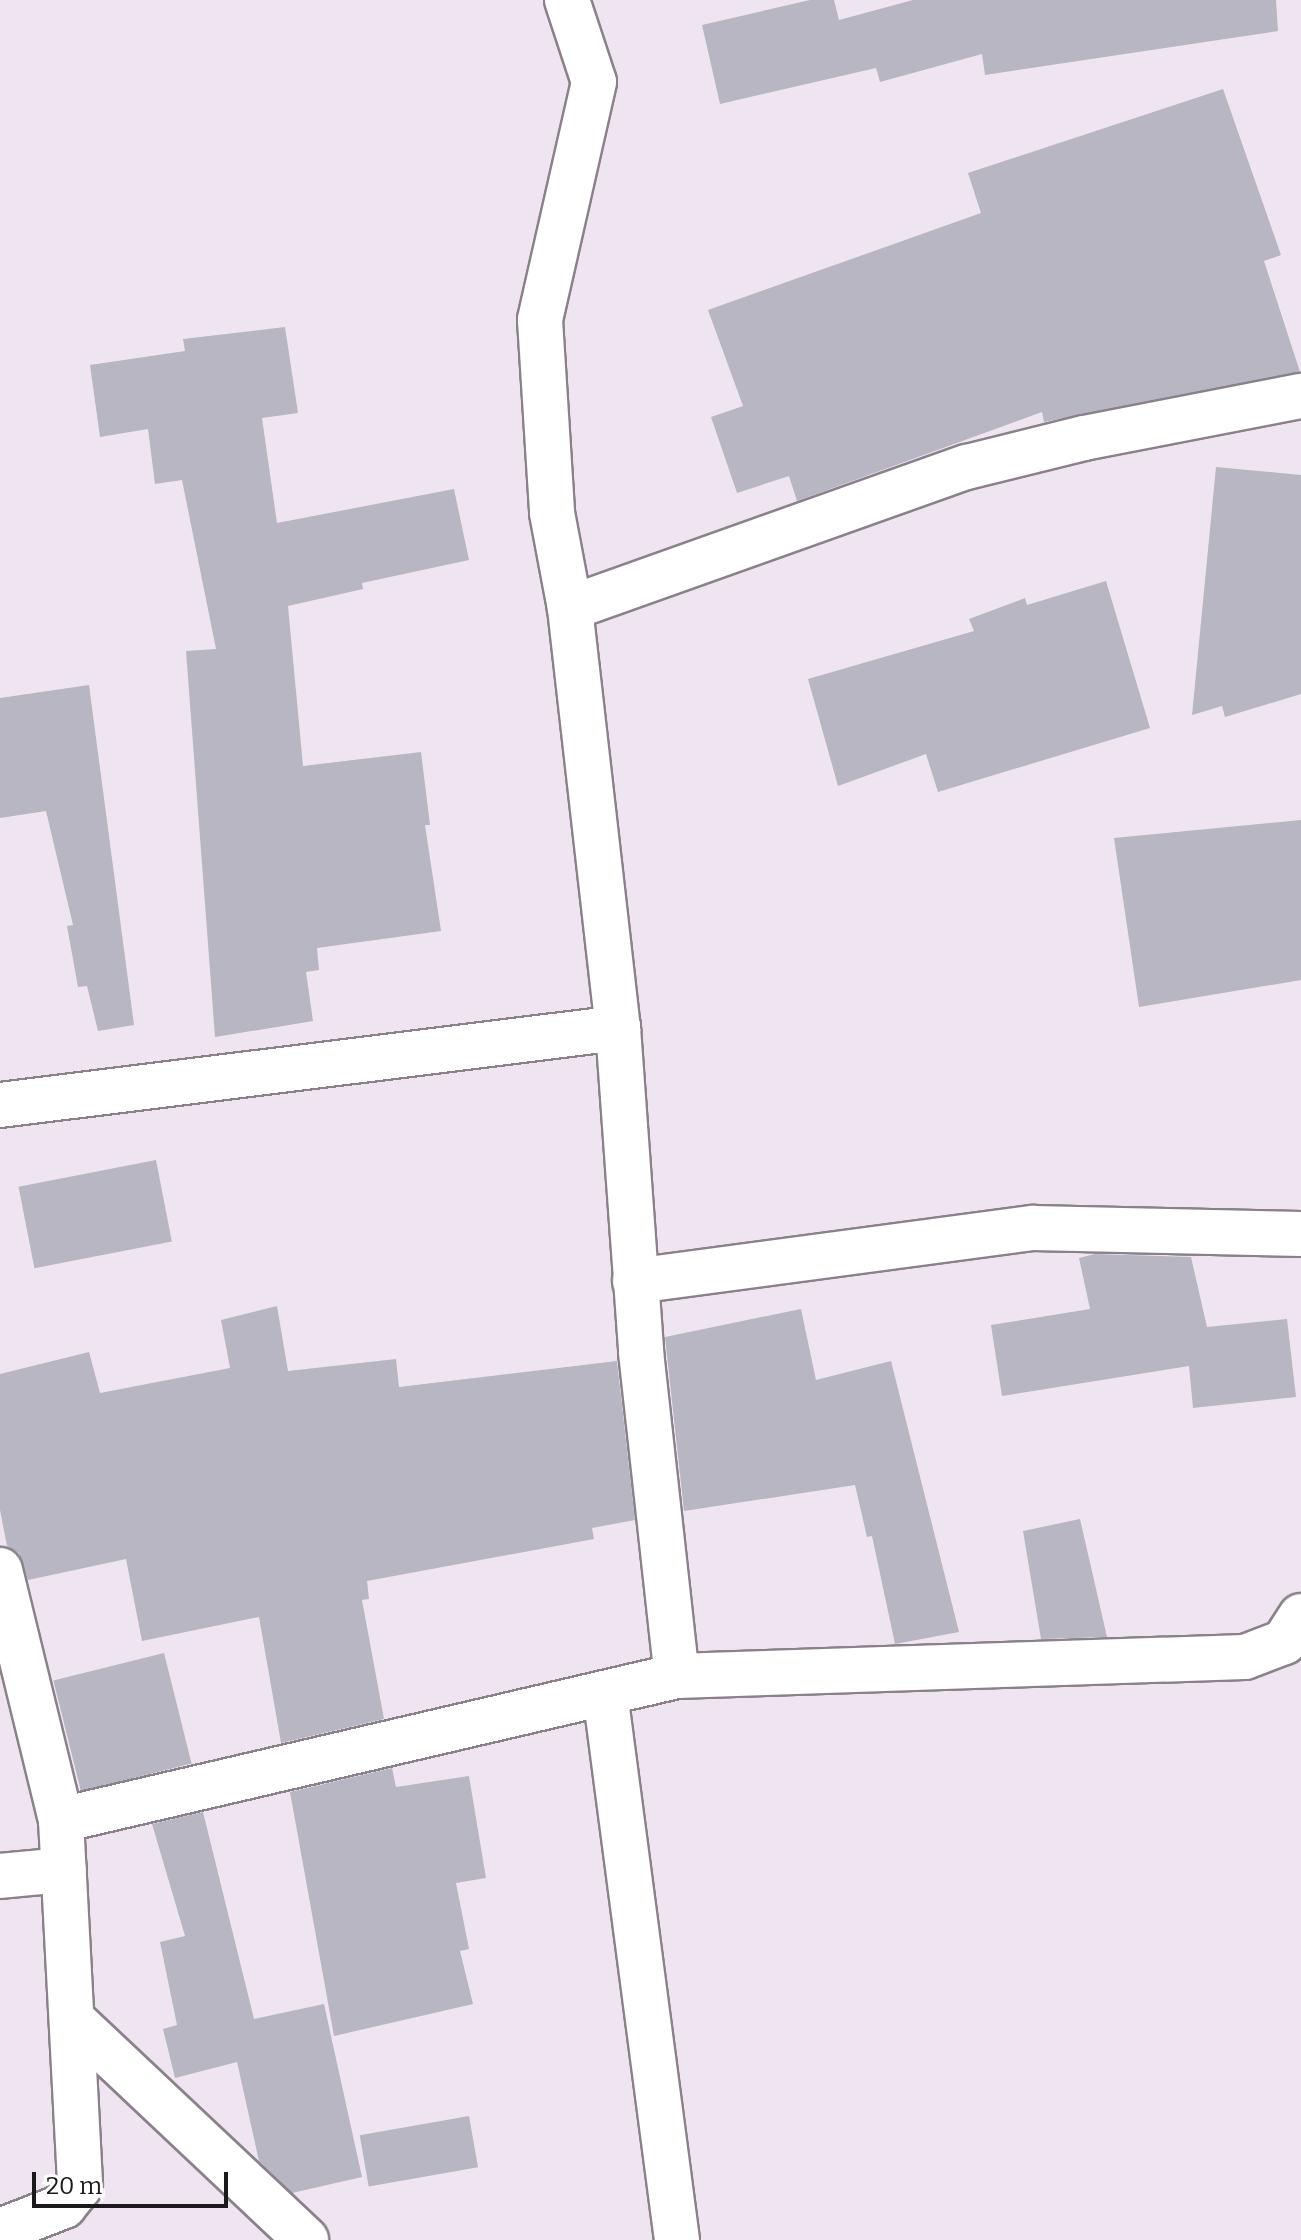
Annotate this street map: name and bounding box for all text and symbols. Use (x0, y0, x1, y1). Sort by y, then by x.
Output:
scale bar (36, 2156, 232, 2206)
text: 20 m (46, 2172, 102, 2200)

